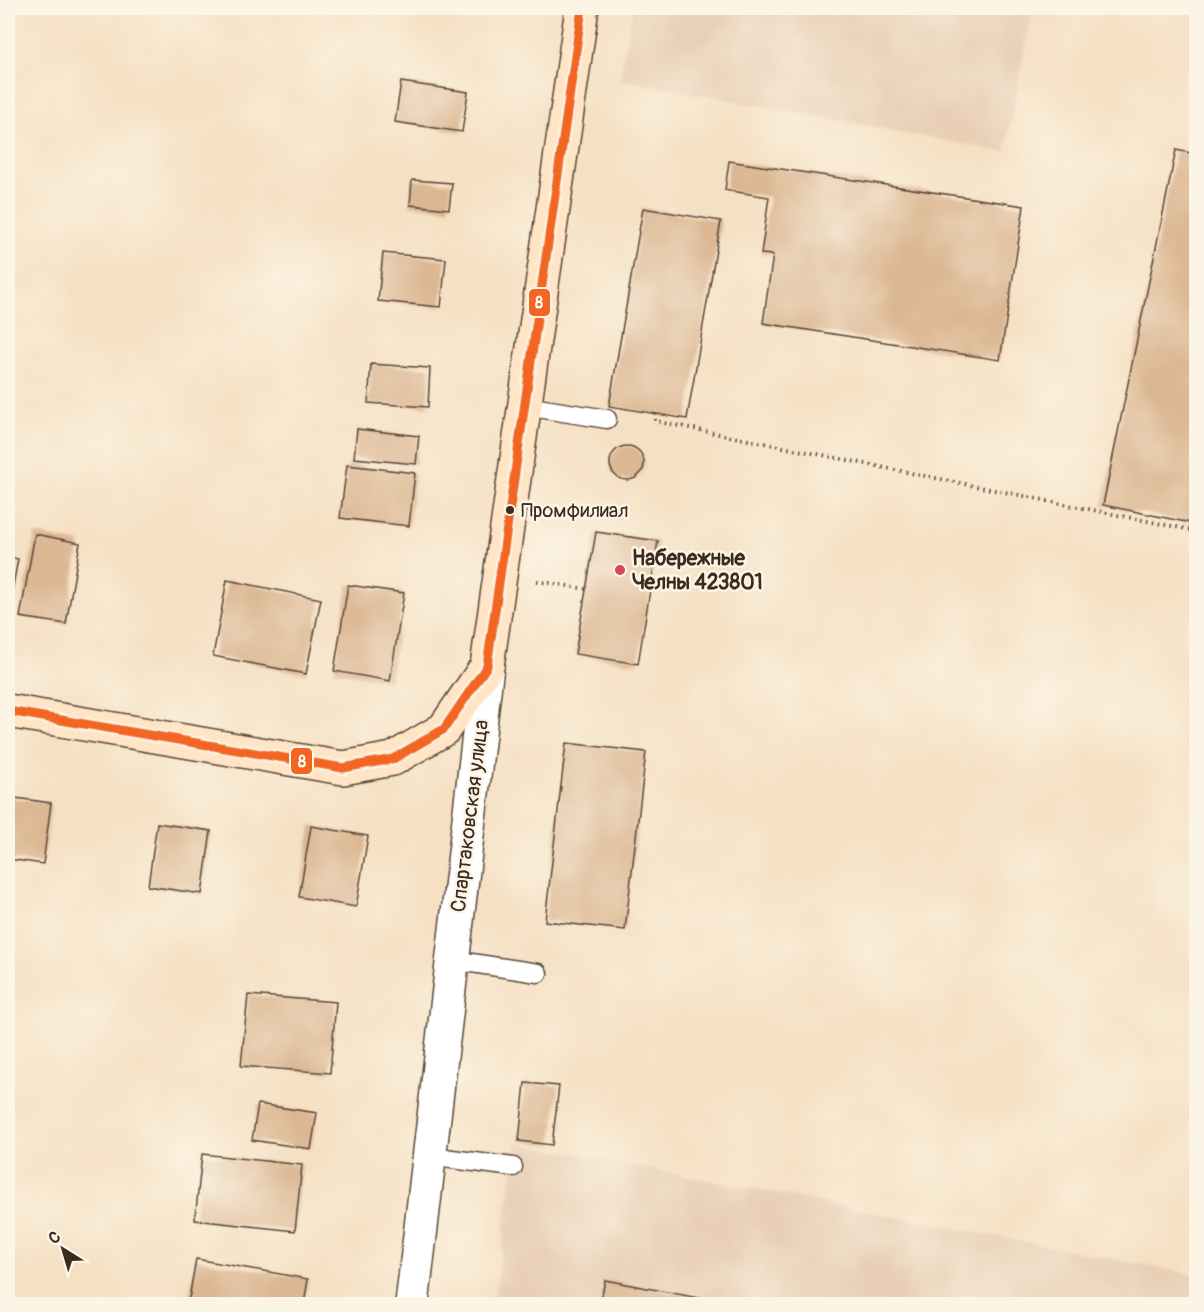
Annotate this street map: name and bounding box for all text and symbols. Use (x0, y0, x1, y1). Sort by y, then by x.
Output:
line badge: 8 (528, 288, 551, 317)
text: 8 (535, 293, 543, 313)
place label: Промфилиал (521, 498, 629, 523)
marker: Промфилиал (504, 504, 516, 516)
place label: Набережные Челны 423801 (632, 545, 763, 596)
marker: Набережные Челны 423801 (613, 563, 627, 577)
street label: Спартаковская улица (445, 718, 495, 914)
line badge: 8 (290, 747, 313, 775)
text: 8 (298, 752, 306, 772)
north arrow (33, 1219, 93, 1279)
text: С (45, 1227, 65, 1249)

